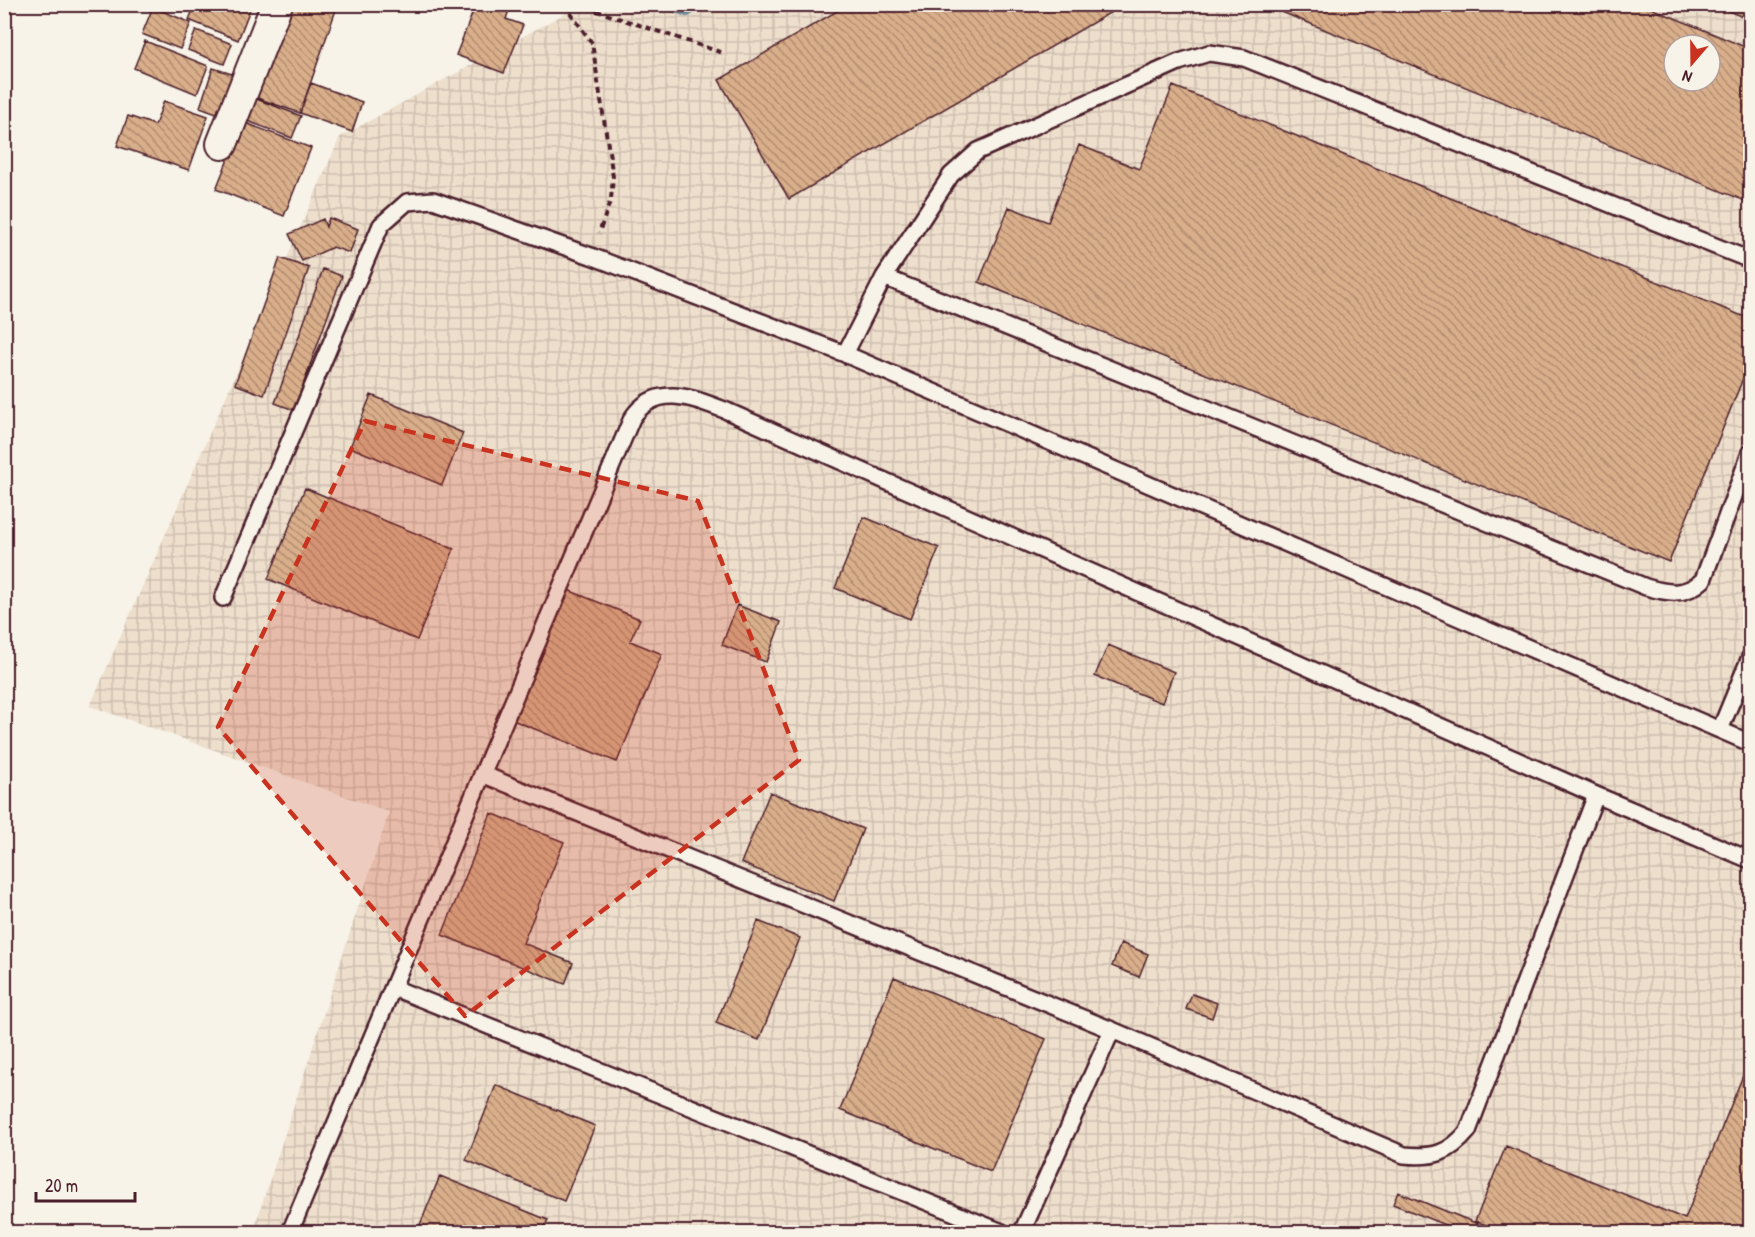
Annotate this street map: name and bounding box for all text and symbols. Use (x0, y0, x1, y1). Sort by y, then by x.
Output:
north arrow (1662, 33, 1722, 93)
text: N (1679, 65, 1695, 89)
scale bar (36, 1165, 135, 1203)
text: 20 m (45, 1173, 78, 1198)

